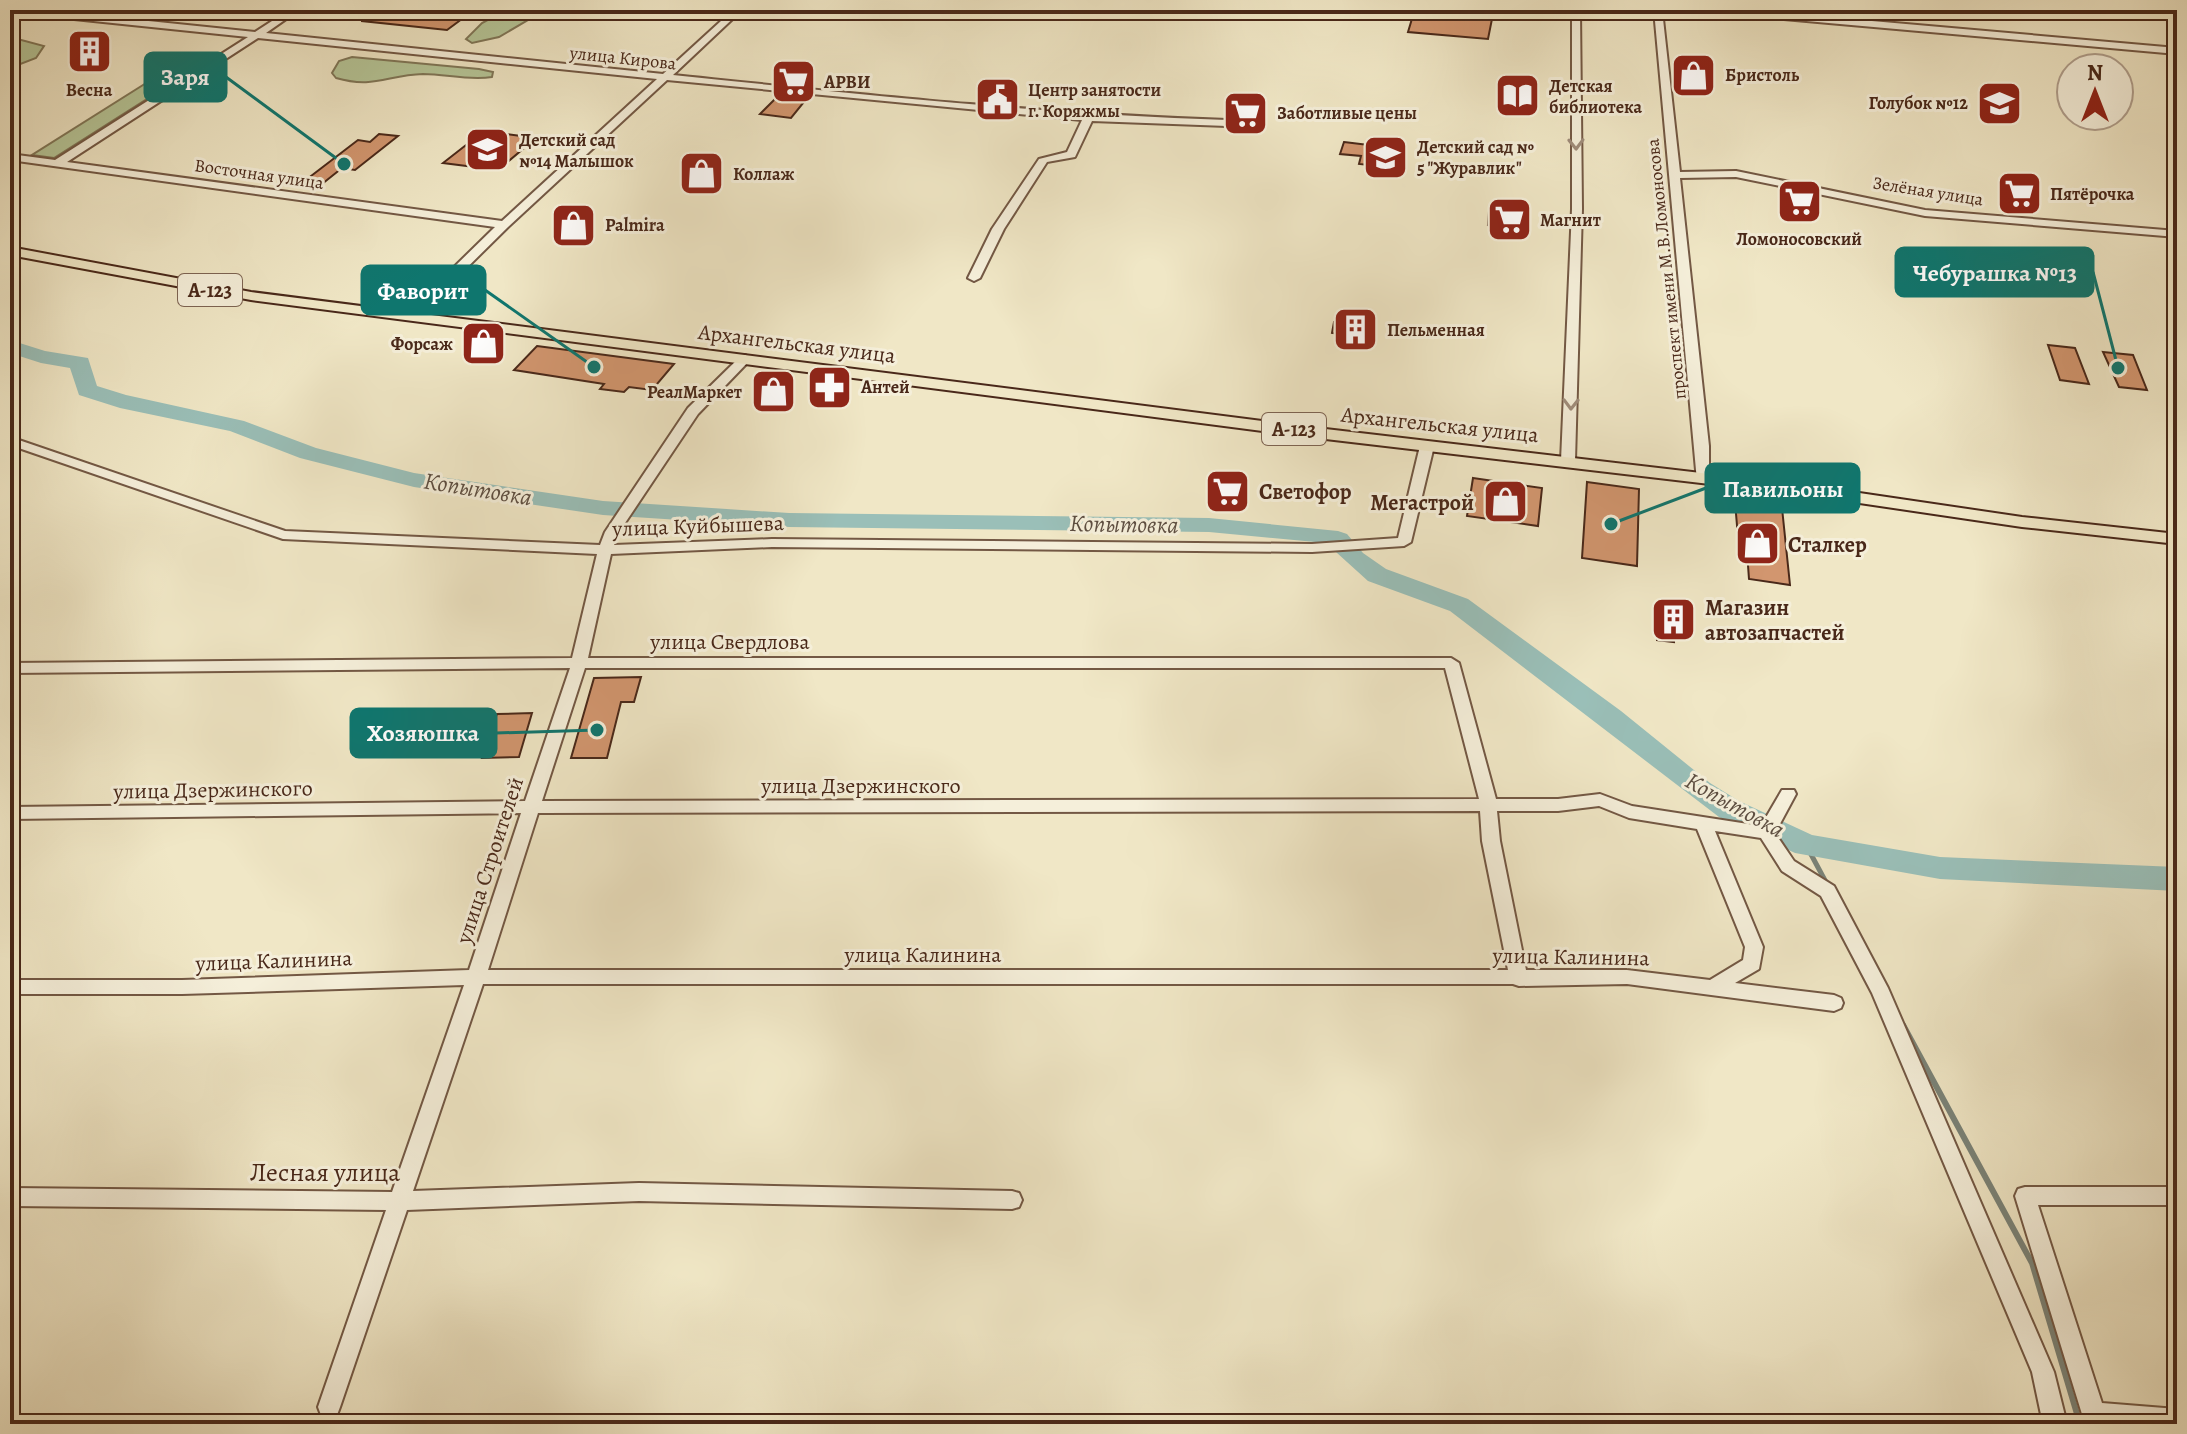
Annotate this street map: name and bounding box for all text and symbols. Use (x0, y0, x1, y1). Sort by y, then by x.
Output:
building icon: Весна (65, 28, 113, 76)
street label: улица Кирова (568, 40, 678, 76)
shop icon: Бристоль (1670, 51, 1718, 99)
north arrow (2055, 52, 2135, 132)
callout: Заря (145, 53, 226, 101)
supermarket icon: АРВИ (769, 58, 817, 106)
text: N (2087, 58, 2103, 88)
text: Заря (160, 61, 210, 93)
place label: Бристоль (1725, 63, 1800, 87)
place label: АРВИ (823, 70, 870, 94)
library icon: Детская библиотека (1494, 72, 1542, 120)
place label: Детская библиотека (1549, 74, 1642, 119)
public building icon: Центр занятости г. Коряжмы (973, 76, 1021, 124)
place label: Весна (66, 78, 113, 102)
place label: Центр занятости г. Коряжмы (1028, 78, 1162, 123)
school or university icon: Голубок №12 (1975, 79, 2023, 127)
supermarket icon: Заботливые цены (1222, 89, 1270, 137)
place label: Голубок №12 (1869, 91, 1968, 115)
place label: Заботливые цены (1277, 101, 1417, 125)
school or university icon: Детский сад №14 Малышок (464, 126, 512, 174)
place label: Детский сад №14 Малышок (519, 128, 634, 173)
school or university icon: Детский сад № 5 "Журавлик" (1362, 133, 1410, 181)
place label: Детский сад № 5 "Журавлик" (1417, 135, 1534, 180)
street label: проспект имени М.В.Ломоносова (1640, 137, 1692, 401)
one-way arrow (1567, 138, 1584, 151)
shop icon: Коллаж (678, 150, 726, 198)
street label: Восточная улица (193, 153, 326, 195)
place label: Коллаж (733, 162, 794, 186)
street label: Зелёная улица (1871, 170, 1986, 212)
supermarket icon: Пятёрочка (1995, 170, 2043, 218)
supermarket icon: Ломоносовский (1775, 177, 1823, 225)
place label: Пятёрочка (2050, 182, 2135, 206)
supermarket icon: Магнит (1485, 196, 1533, 244)
shop icon: Palmira (550, 201, 598, 249)
place label: Магнит (1540, 208, 1601, 232)
place label: Palmira (605, 213, 665, 237)
place label: Ломоносовский (1736, 227, 1862, 251)
callout: Чебурашка №13 (1896, 248, 2093, 296)
text: Чебурашка №13 (1913, 257, 2077, 289)
callout: Фаворит (362, 266, 485, 314)
road number: А-123 (178, 274, 242, 306)
text: Фаворит (377, 275, 469, 307)
building icon: Пельменная (1332, 306, 1380, 354)
street label: Архангельская улица (696, 317, 898, 371)
place label: Пельменная (1387, 318, 1485, 342)
shop icon: Форсаж (460, 320, 508, 368)
place label: Форсаж (391, 332, 453, 356)
pharmacy icon: Антей (806, 363, 854, 411)
shop icon: РеалМаркет (749, 368, 797, 416)
place label: Антей (860, 375, 910, 399)
place label: РеалМаркет (647, 380, 742, 404)
one-way arrow (1562, 398, 1580, 411)
street label: Архангельская улица (1339, 400, 1541, 450)
road number: А-123 (1262, 413, 1326, 445)
callout: Павильоны (1706, 464, 1859, 512)
water label: Копытовка (422, 465, 534, 513)
supermarket icon: Светофор (1204, 467, 1252, 515)
text: Павильоны (1723, 473, 1843, 505)
place label: Светофор (1259, 477, 1352, 507)
shop icon: Мегастрой (1481, 478, 1529, 526)
place label: Мегастрой (1370, 488, 1474, 518)
water label: Копытовка (1069, 507, 1179, 541)
street label: улица Куйбышева (611, 508, 785, 544)
shop icon: Сталкер (1733, 520, 1781, 568)
place label: Сталкер (1788, 530, 1867, 560)
place label: Магазин автозапчастей (1705, 593, 1844, 648)
building icon: Магазин автозапчастей (1650, 596, 1698, 644)
street label: улица Свердлова (649, 627, 811, 657)
callout: Хозяюшка (351, 709, 496, 757)
text: Хозяюшка (367, 717, 480, 749)
water label: Копытовка (1680, 765, 1790, 845)
street label: улица Дзержинского (760, 771, 961, 801)
street label: улица Дзержинского (112, 773, 313, 807)
street label: улица Строителей (449, 773, 531, 948)
street label: улица Калинина (844, 940, 1002, 970)
street label: улица Калинина (1491, 941, 1651, 973)
street label: улица Калинина (194, 943, 354, 979)
street label: Лесная улица (250, 1155, 400, 1190)

